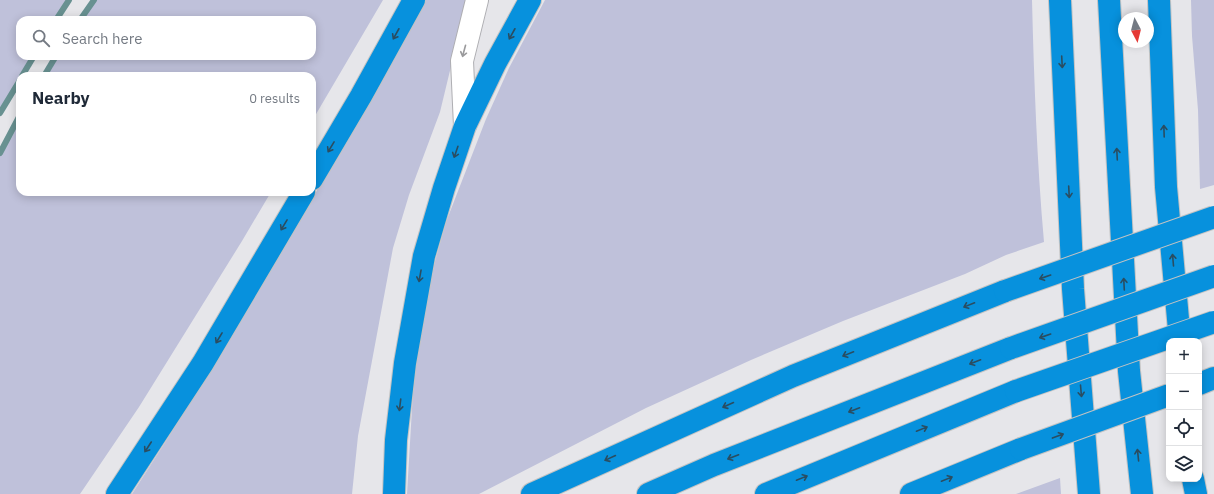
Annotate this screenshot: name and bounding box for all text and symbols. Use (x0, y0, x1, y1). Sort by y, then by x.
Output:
north arrow (1118, 12, 1154, 48)
search box (16, 16, 316, 60)
icon: search (30, 27, 52, 49)
one-way arrow (391, 28, 399, 40)
one-way arrow (507, 28, 515, 40)
text: Search here (62, 29, 142, 48)
one-way arrow (460, 44, 467, 57)
one-way arrow (1059, 55, 1066, 68)
text: Nearby (32, 87, 90, 109)
text: 0 results (249, 90, 300, 107)
one-way arrow (1160, 125, 1168, 138)
one-way arrow (327, 141, 335, 152)
one-way arrow (452, 145, 460, 157)
one-way arrow (1113, 148, 1120, 161)
one-way arrow (1065, 185, 1072, 198)
one-way arrow (280, 219, 288, 230)
one-way arrow (1169, 254, 1176, 267)
one-way arrow (416, 269, 424, 282)
one-way arrow (1039, 274, 1052, 281)
one-way arrow (1121, 278, 1128, 291)
one-way arrow (963, 302, 975, 310)
one-way arrow (214, 332, 222, 344)
one-way arrow (1039, 333, 1052, 340)
map controls (1166, 338, 1202, 482)
button: + (1166, 338, 1202, 374)
one-way arrow (842, 350, 854, 358)
one-way arrow (969, 359, 981, 366)
button: − (1166, 374, 1202, 410)
one-way arrow (1078, 384, 1085, 397)
one-way arrow (396, 398, 404, 411)
one-way arrow (723, 401, 735, 409)
one-way arrow (848, 406, 860, 414)
button: locate (1166, 410, 1202, 446)
one-way arrow (915, 425, 927, 433)
one-way arrow (1052, 431, 1064, 439)
one-way arrow (144, 441, 152, 452)
button: layers (1166, 446, 1202, 482)
one-way arrow (1134, 449, 1142, 462)
one-way arrow (727, 454, 739, 461)
one-way arrow (604, 455, 616, 462)
one-way arrow (795, 474, 807, 482)
one-way arrow (941, 475, 953, 483)

